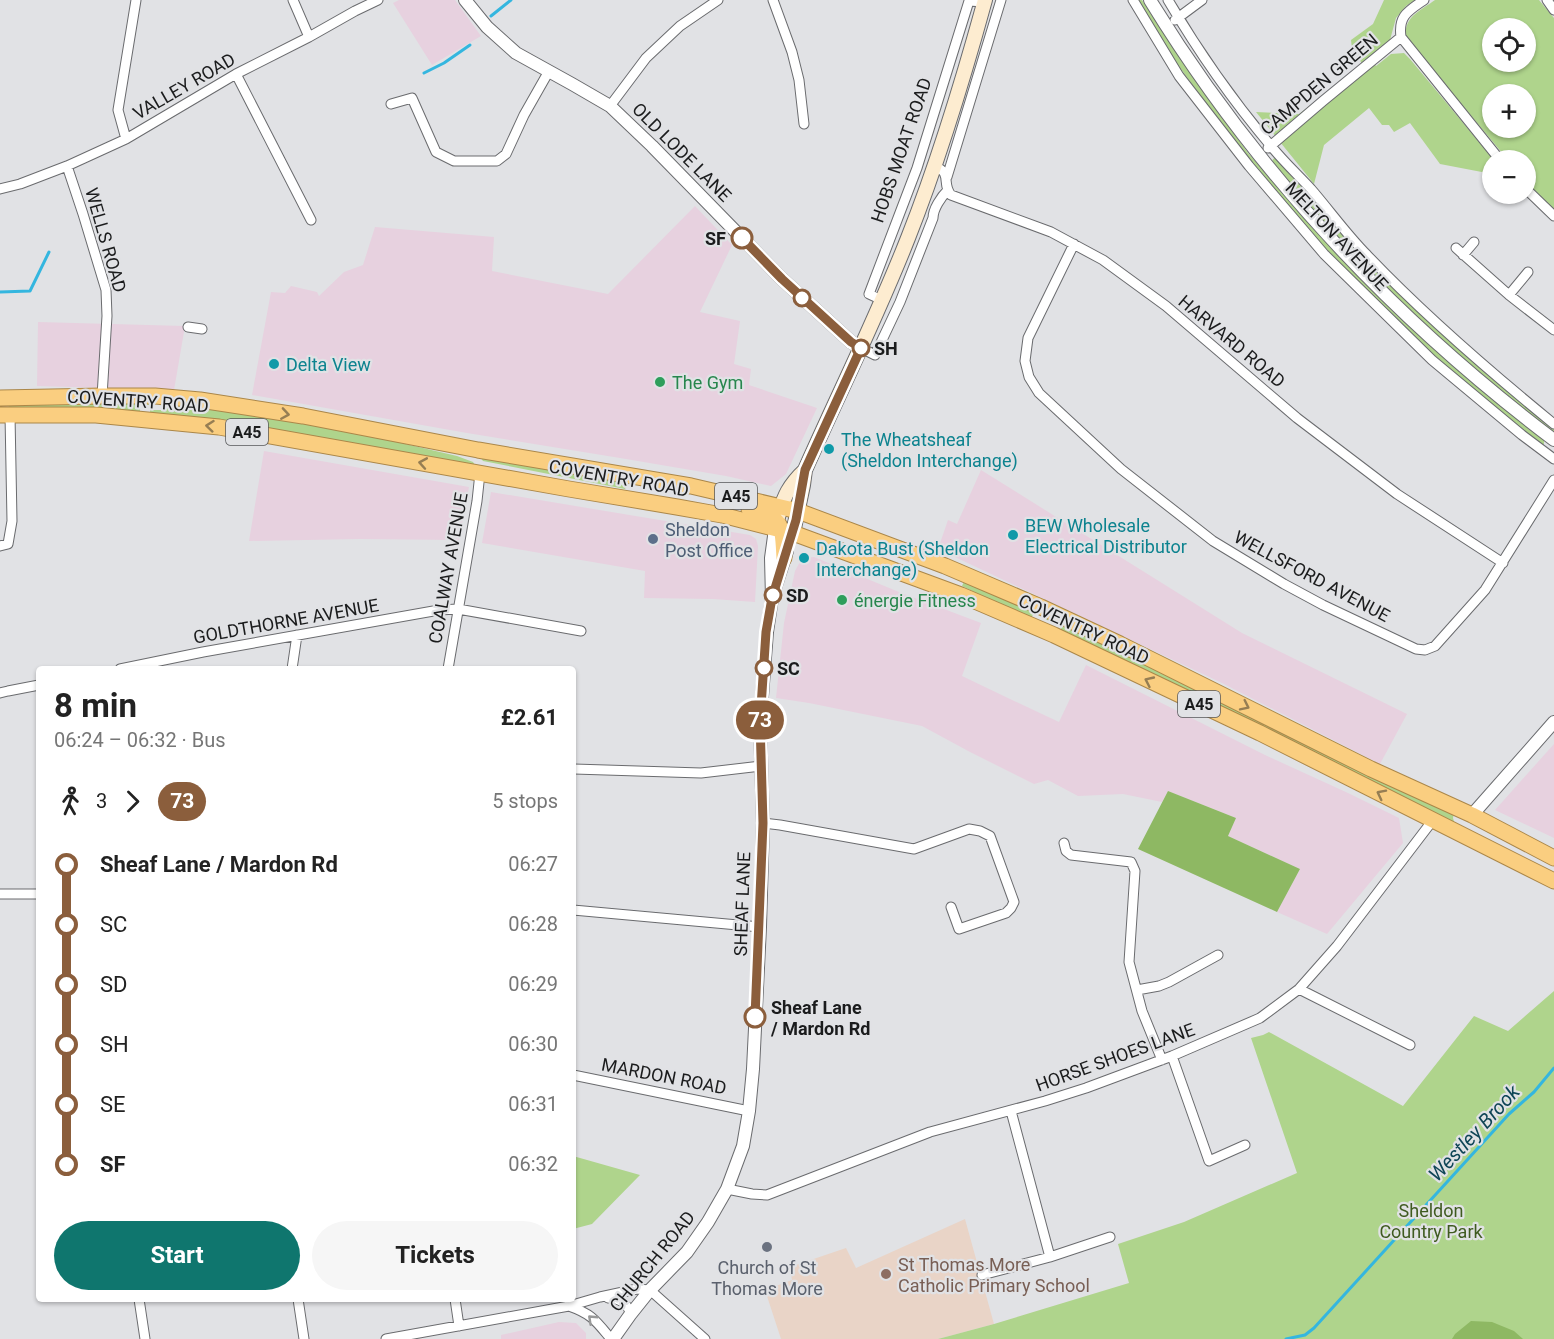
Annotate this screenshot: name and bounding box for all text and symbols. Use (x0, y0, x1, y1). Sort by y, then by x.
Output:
map controls (1482, 18, 1536, 204)
button: locate (1482, 18, 1536, 72)
street label: CAMPDEN GREEN (1256, 29, 1382, 139)
street label: VALLEY ROAD (129, 48, 239, 124)
street label: HOBS MOAT ROAD (866, 75, 936, 225)
button: + (1482, 84, 1536, 138)
street label: OLD LODE LANE (628, 98, 736, 206)
button: − (1482, 150, 1536, 204)
street label: MELTON AVENUE (1281, 177, 1393, 295)
street label: WELLS ROAD (81, 185, 131, 295)
marker: SF (731, 227, 753, 249)
place label: SF (705, 228, 726, 249)
unlabelled marker (793, 289, 811, 307)
street label: HARVARD ROAD (1175, 290, 1289, 392)
place label: SH (874, 338, 898, 359)
marker: SH (852, 339, 870, 357)
place label: Delta View (286, 354, 371, 375)
marker: Delta View (267, 357, 281, 371)
place label: The Gym (672, 372, 743, 393)
marker: The Gym (653, 375, 667, 389)
street label: COVENTRY ROAD (67, 386, 209, 416)
one-way arrow (281, 407, 290, 419)
road number: A45 (226, 419, 268, 445)
one-way arrow (205, 420, 215, 433)
place label: The Wheatsheaf (Sheldon Interchange) (841, 429, 1018, 472)
marker: The Wheatsheaf (Sheldon Interchange) (822, 442, 836, 456)
street label: COVENTRY ROAD (547, 455, 691, 501)
one-way arrow (418, 457, 428, 470)
road number: A45 (715, 483, 757, 509)
street label: COALWAY AVENUE (424, 491, 472, 645)
place label: BEW Wholesale Electrical Distributor (1025, 515, 1187, 557)
place label: Sheldon Post Office (665, 519, 753, 561)
street label: WELLSFORD AVENUE (1231, 526, 1393, 626)
marker: BEW Wholesale Electrical Distributor (1006, 528, 1020, 542)
marker: Sheldon Post Office (646, 532, 660, 546)
place label: Dakota Bust (Sheldon Interchange) (816, 538, 989, 581)
marker: Dakota Bust (Sheldon Interchange) (797, 551, 811, 565)
place label: SD (786, 585, 809, 606)
marker: SD (764, 586, 782, 604)
place label: énergie Fitness (854, 590, 976, 611)
street label: COVENTRY ROAD (1015, 590, 1153, 668)
marker: énergie Fitness (835, 593, 849, 607)
street label: GOLDTHORNE AVENUE (192, 594, 380, 648)
place label: SC (777, 658, 800, 679)
marker: SC (755, 659, 773, 677)
one-way arrow (1144, 676, 1155, 688)
text: 8 min (54, 686, 137, 725)
road number: A45 (1178, 691, 1220, 717)
one-way arrow (1239, 699, 1249, 710)
line badge: 73 (733, 700, 787, 740)
text: £2.61 (501, 705, 558, 730)
text: 73 (748, 708, 772, 732)
text: 06:24 – 06:32 · Bus (54, 728, 226, 752)
icon: walk (54, 785, 87, 818)
icon: forward (116, 785, 149, 818)
text: 3 (96, 789, 107, 813)
text: 73 (170, 789, 194, 813)
text: 5 stops (492, 789, 558, 813)
one-way arrow (1376, 790, 1387, 801)
street label: SHEAF LANE (730, 851, 754, 957)
text: Sheaf Lane / Mardon Rd (100, 852, 338, 877)
text: 06:27 (508, 852, 558, 876)
text: SC (100, 912, 127, 937)
text: 06:28 (508, 912, 558, 936)
text: SD (100, 972, 128, 997)
text: 06:29 (508, 972, 558, 996)
place label: Sheaf Lane / Mardon Rd (770, 997, 871, 1039)
marker: Sheaf Lane / Mardon Rd (744, 1006, 766, 1028)
street label: HORSE SHOES LANE (1033, 1018, 1197, 1096)
text: SH (100, 1032, 129, 1057)
text: 06:30 (508, 1032, 558, 1056)
street label: MARDON ROAD (600, 1054, 728, 1098)
water label: Westley Brook (1423, 1079, 1525, 1186)
text: SE (100, 1092, 126, 1117)
text: 06:31 (508, 1092, 558, 1116)
text: SF (100, 1152, 126, 1177)
text: 06:32 (508, 1152, 558, 1176)
park label: Sheldon Country Park (1379, 1200, 1483, 1242)
street label: CHURCH ROAD (605, 1207, 699, 1315)
button: Start (54, 1221, 300, 1290)
button: Tickets (312, 1221, 558, 1290)
marker: Church of St Thomas More (760, 1240, 774, 1254)
place label: St Thomas More Catholic Primary School (898, 1254, 1090, 1296)
place label: Church of St Thomas More (711, 1257, 823, 1299)
marker: St Thomas More Catholic Primary School (879, 1267, 893, 1281)
one-way arrow (589, 1315, 600, 1326)

